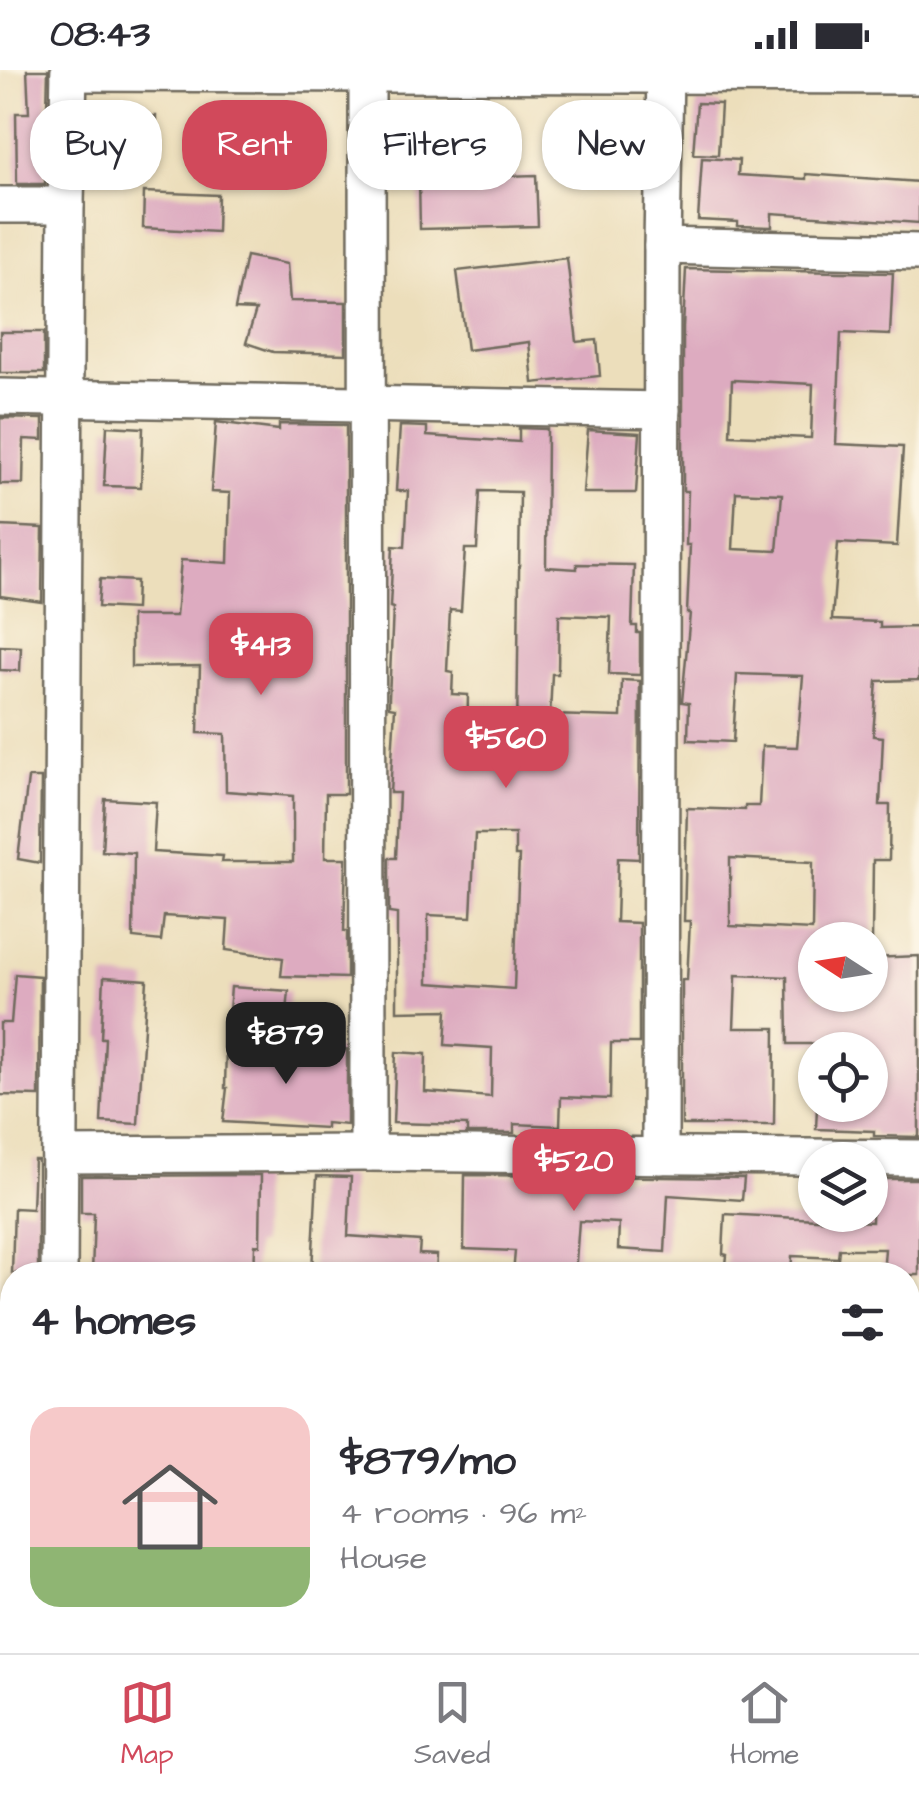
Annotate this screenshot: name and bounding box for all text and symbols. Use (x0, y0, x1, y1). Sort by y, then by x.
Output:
text: 08:43 (50, 9, 150, 61)
chip: Buy (30, 100, 162, 190)
chip: Rent (182, 100, 327, 190)
chip: Filters (347, 100, 522, 190)
chip: New (542, 100, 682, 190)
pin: $413 (202, 613, 320, 698)
text: $413 (231, 623, 291, 668)
pin: $560 (447, 706, 565, 791)
text: $560 (466, 716, 546, 761)
north arrow (798, 922, 888, 1012)
map controls (798, 922, 888, 1232)
pin: $879 (227, 1002, 345, 1087)
text: $879 (248, 1012, 324, 1057)
button: locate (798, 1032, 888, 1122)
pin: $520 (515, 1129, 633, 1214)
text: $520 (535, 1139, 613, 1184)
button: layers (798, 1142, 888, 1232)
text: 4 homes (30, 1293, 196, 1351)
icon: filters (835, 1295, 890, 1350)
text: $879/mo (340, 1433, 516, 1491)
icon: home (110, 1447, 230, 1567)
text: 4 rooms · 96 m² (340, 1491, 587, 1536)
text: House (340, 1536, 427, 1581)
tab: Map (120, 1675, 175, 1774)
tab: Saved (414, 1675, 490, 1774)
tab: Home (730, 1675, 799, 1774)

